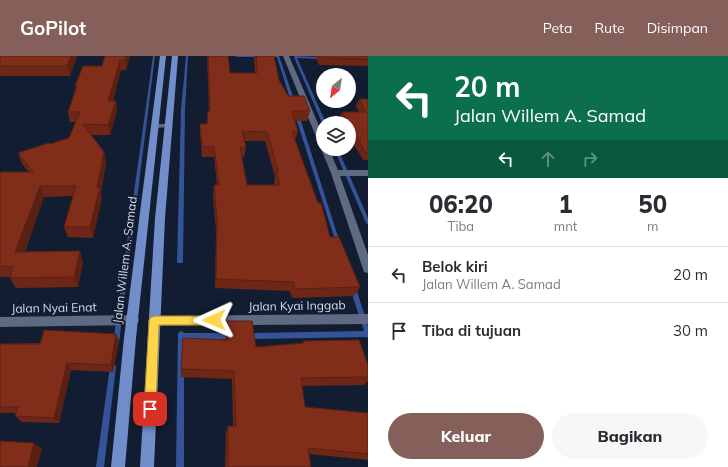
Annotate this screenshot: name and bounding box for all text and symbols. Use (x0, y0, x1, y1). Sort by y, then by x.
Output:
text: GoPilot (20, 16, 86, 40)
text: Peta (543, 19, 572, 37)
text: Rute (594, 19, 625, 37)
text: Disimpan (647, 19, 708, 37)
north arrow (316, 68, 356, 108)
map controls (316, 68, 356, 156)
text: 20 m (454, 69, 520, 104)
icon: left (388, 72, 440, 124)
text: Jalan Willem A. Samad (454, 104, 646, 127)
button: layers (316, 116, 356, 156)
icon: left (495, 148, 517, 170)
icon: ahead (537, 148, 559, 170)
icon: right (579, 148, 601, 170)
text: 06:20 (429, 189, 493, 219)
text: 1 (558, 189, 573, 219)
text: 50 (638, 189, 667, 219)
street label: Jalan Willem A. Samad (109, 195, 140, 324)
text: Tiba (448, 218, 474, 234)
text: mnt (554, 218, 577, 234)
text: m (647, 218, 658, 234)
text: Belok kiri (422, 257, 488, 276)
icon: left (388, 264, 410, 286)
text: 20 m (673, 265, 708, 284)
text: Jalan Willem A. Samad (422, 276, 561, 292)
street label: Jalan Kyai Inggab (248, 297, 346, 314)
street label: Jalan Nyai Enat (11, 299, 97, 316)
position arrow (193, 299, 235, 341)
icon: arrive (388, 320, 410, 342)
text: Tiba di tujuan (422, 321, 521, 340)
text: 30 m (673, 321, 708, 340)
pin (133, 392, 167, 426)
icon: arrive (139, 398, 161, 420)
button: Keluar (388, 413, 544, 459)
button: Bagikan (552, 413, 708, 459)

